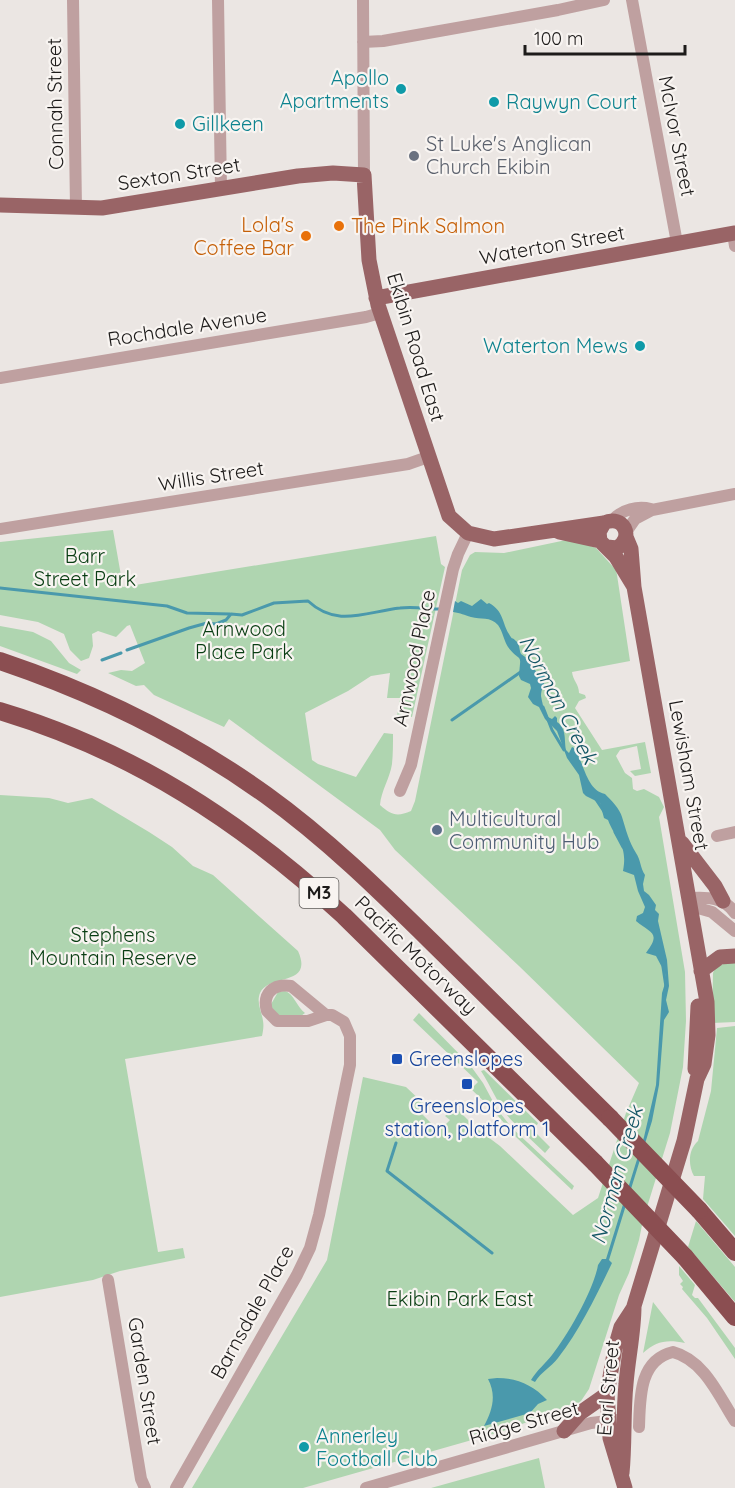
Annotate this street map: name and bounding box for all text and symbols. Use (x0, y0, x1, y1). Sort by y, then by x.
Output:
scale bar (525, 18, 686, 56)
text: 100 m (534, 27, 583, 50)
street label: Connah Street (41, 38, 68, 170)
place label: Apollo Apartments (280, 65, 389, 113)
street label: McIvor Street (654, 74, 701, 199)
marker: Apollo Apartments (394, 82, 408, 96)
place label: Raywyn Court (506, 89, 638, 114)
marker: Raywyn Court (487, 95, 501, 109)
place label: Gillkeen (192, 111, 264, 136)
marker: Gillkeen (173, 117, 187, 131)
place label: St Luke's Anglican Church Ekibin (426, 131, 592, 179)
marker: St Luke's Anglican Church Ekibin (407, 149, 421, 163)
street label: Sexton Street (116, 151, 242, 196)
place label: Lola's Coffee Bar (194, 212, 294, 260)
place label: The Pink Salmon (351, 213, 505, 238)
marker: The Pink Salmon (332, 219, 346, 233)
street label: Waterton Street (477, 219, 627, 270)
marker: Lola's Coffee Bar (299, 229, 313, 243)
street label: Ekibin Road East (382, 269, 451, 425)
street label: Rochdale Avenue (106, 302, 268, 351)
place label: Waterton Mews (483, 333, 628, 358)
marker: Waterton Mews (633, 339, 647, 353)
street label: Willis Street (156, 455, 266, 496)
park label: Barr Street Park (34, 543, 136, 591)
street label: Arnwood Place (387, 587, 440, 729)
park label: Arnwood Place Park (195, 616, 293, 664)
water label: Norman Creek (514, 631, 605, 770)
street label: Lewisham Street (664, 698, 715, 852)
place label: Multicultural Community Hub (449, 806, 599, 854)
marker: Multicultural Community Hub (430, 823, 444, 837)
road number: M3 (300, 878, 338, 908)
street label: Pacific Motorway (350, 890, 483, 1019)
park label: Stephens Mountain Reserve (29, 922, 197, 970)
place label: Greenslopes (409, 1046, 523, 1071)
marker: Greenslopes (390, 1052, 404, 1066)
marker: Greenslopes station, platform 1 (460, 1077, 474, 1091)
place label: Greenslopes station, platform 1 (385, 1093, 549, 1141)
water label: Norman Creek (584, 1101, 649, 1247)
street label: Barnsdale Place (204, 1240, 299, 1383)
park label: Ekibin Park East (386, 1286, 534, 1311)
street label: Garden Street (123, 1315, 168, 1447)
street label: Earl Street (591, 1339, 624, 1437)
street label: Ridge Street (466, 1395, 582, 1450)
place label: Annerley Football Club (316, 1423, 438, 1471)
marker: Annerley Football Club (297, 1440, 311, 1454)

